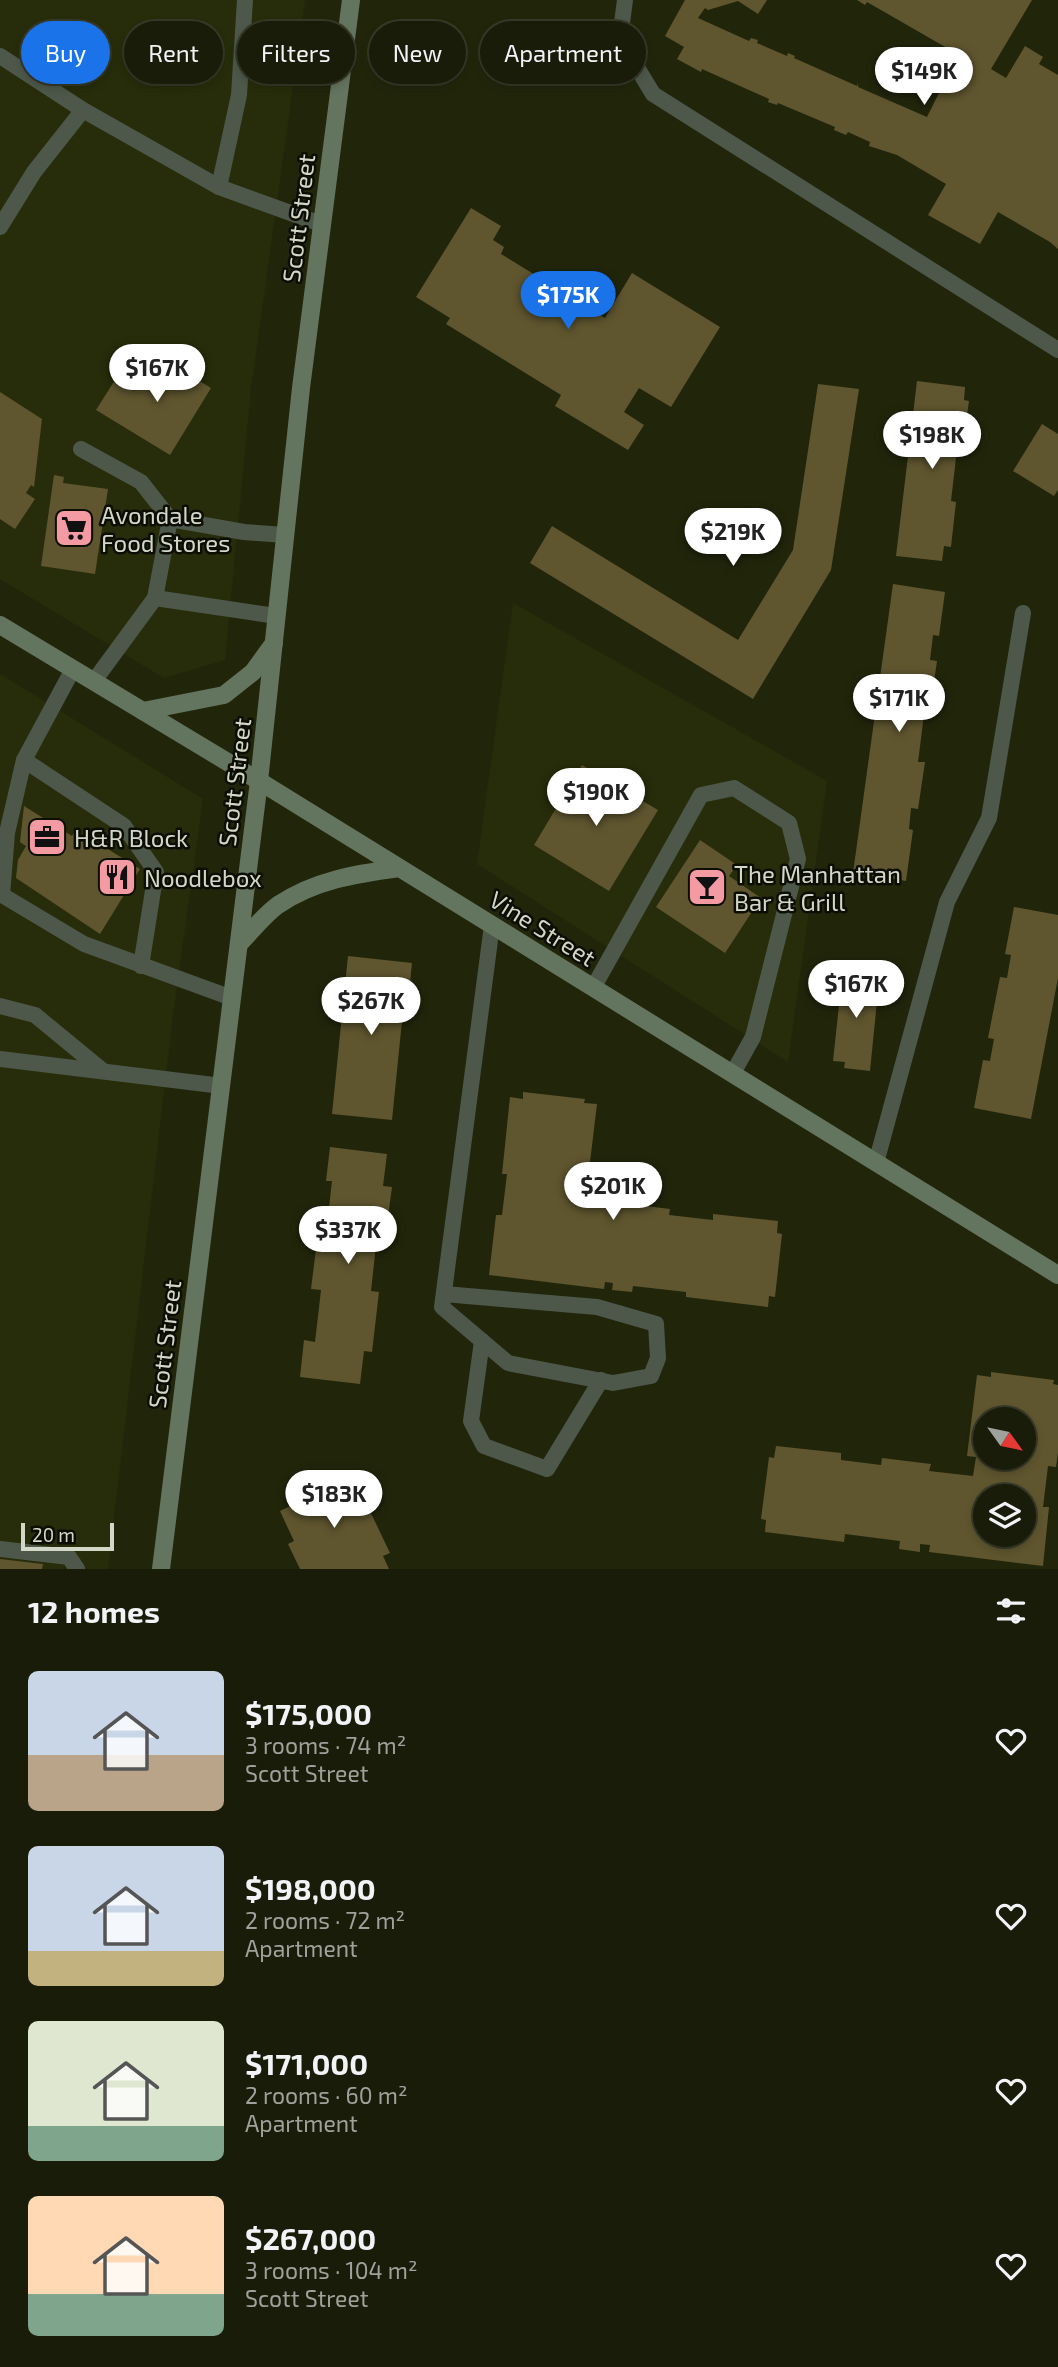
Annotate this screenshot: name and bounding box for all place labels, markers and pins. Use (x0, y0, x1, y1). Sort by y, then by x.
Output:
pin: $149K (875, 48, 973, 107)
pin: $175K (519, 272, 617, 331)
pin: $167K (108, 344, 206, 404)
pin: $198K (883, 412, 981, 471)
place label: Avondale Food Stores (101, 500, 230, 557)
supermarket icon: Avondale Food Stores (53, 507, 95, 549)
pin: $219K (684, 508, 782, 568)
pin: $171K (850, 674, 948, 734)
pin: $190K (547, 768, 645, 828)
office icon: H&R Block (26, 816, 68, 858)
place label: H&R Block (74, 823, 188, 852)
restaurant icon: Noodlebox (96, 856, 138, 898)
place label: The Manhattan Bar & Grill (734, 859, 901, 916)
place label: Noodlebox (144, 863, 262, 892)
bar icon: The Manhattan Bar & Grill (686, 866, 728, 908)
pin: $167K (807, 960, 905, 1020)
pin: $267K (322, 978, 420, 1037)
pin: $201K (564, 1162, 662, 1222)
pin: $337K (299, 1206, 397, 1266)
pin: $183K (285, 1470, 383, 1530)

